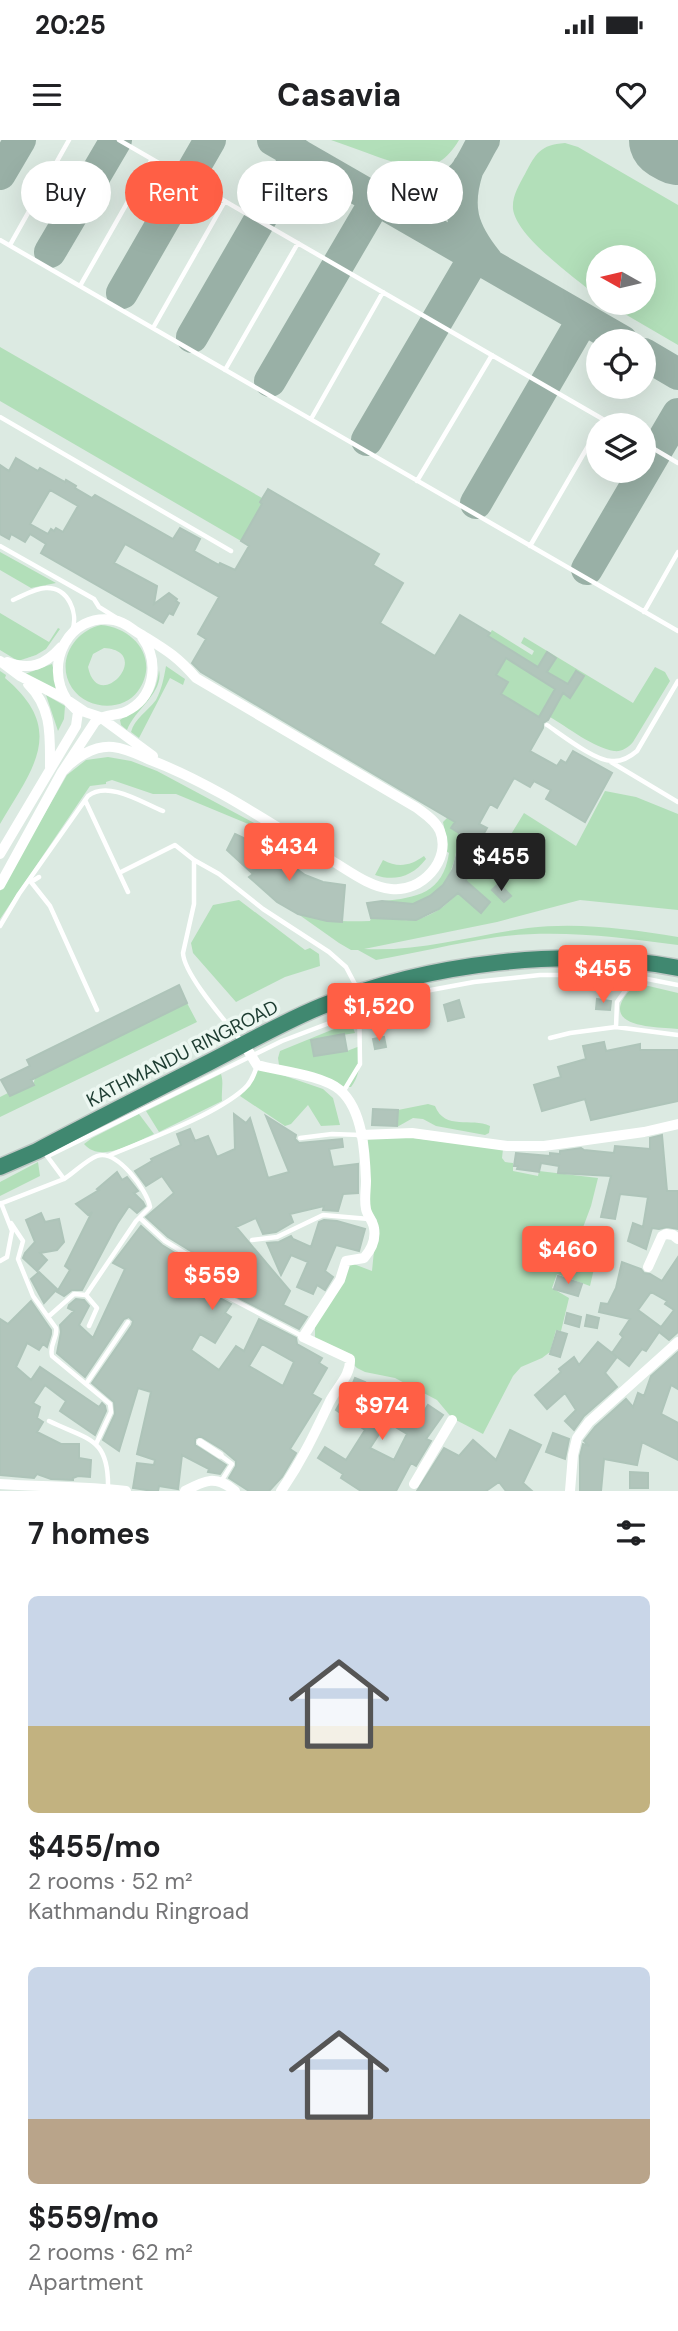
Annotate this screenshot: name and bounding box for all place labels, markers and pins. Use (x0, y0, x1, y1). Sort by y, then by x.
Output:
pin: $434 (248, 824, 330, 883)
pin: $455 (460, 834, 542, 893)
pin: $455 (562, 946, 644, 1005)
pin: $1,520 (322, 984, 436, 1043)
pin: $460 (527, 1226, 609, 1286)
pin: $559 (171, 1252, 253, 1312)
pin: $974 (341, 1382, 423, 1442)

